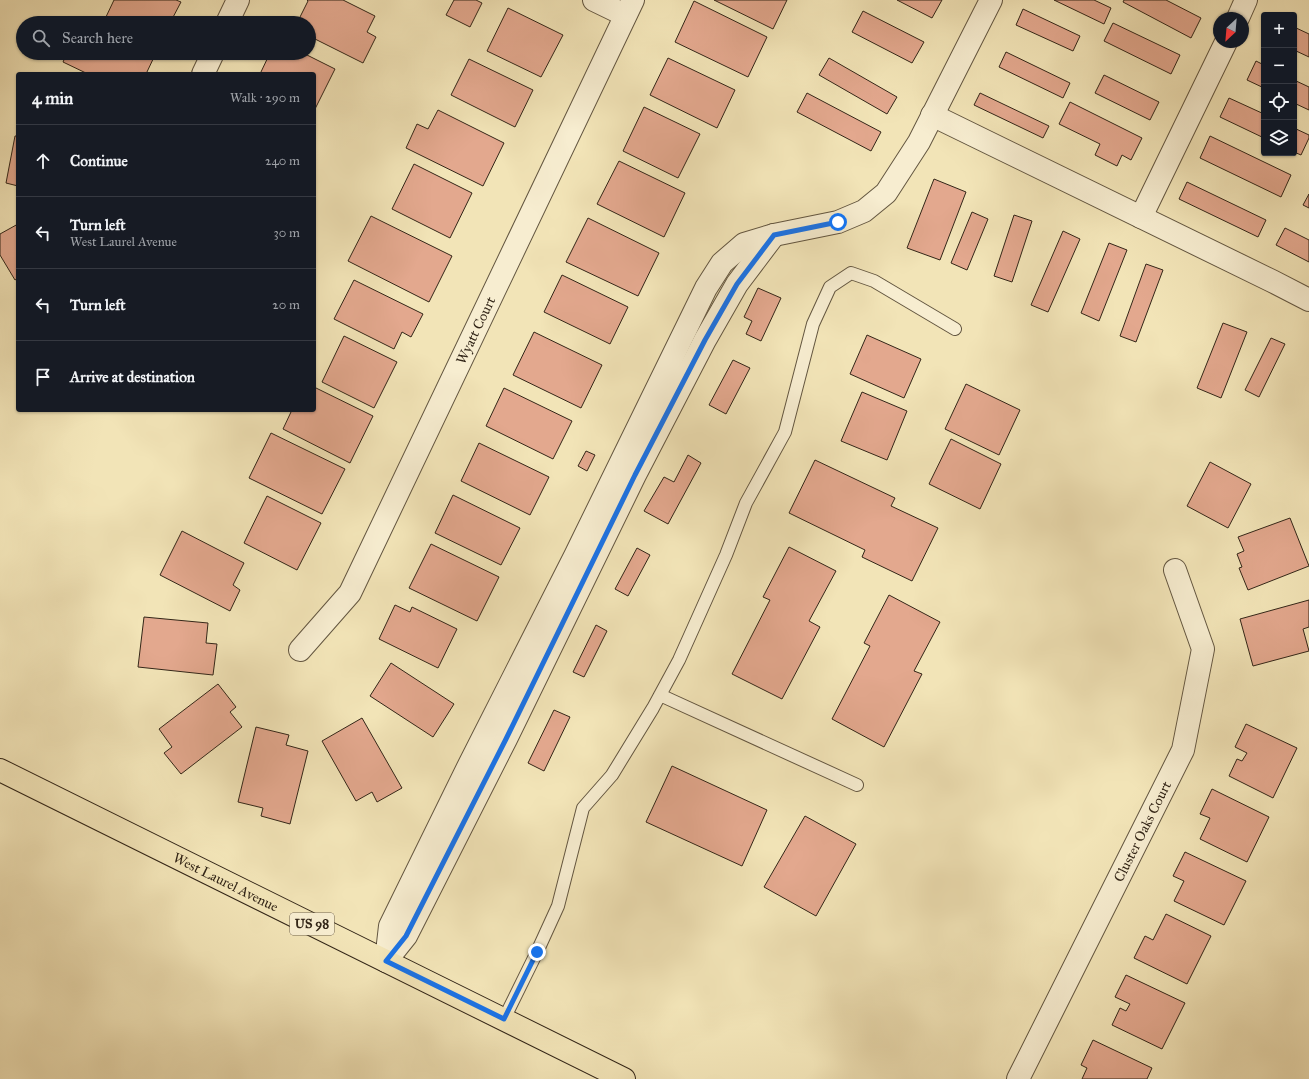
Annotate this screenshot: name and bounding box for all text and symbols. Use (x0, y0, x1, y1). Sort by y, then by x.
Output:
north arrow (1213, 12, 1249, 48)
map controls (1261, 12, 1297, 156)
button: + (1261, 12, 1297, 48)
search box (16, 16, 316, 60)
icon: search (30, 27, 52, 49)
text: Search here (62, 29, 133, 47)
button: − (1261, 48, 1297, 84)
button: locate (1261, 84, 1297, 120)
text: 4 min (32, 88, 73, 109)
text: Walk · 290 m (230, 90, 300, 106)
button: layers (1261, 120, 1297, 156)
icon: ahead (32, 150, 54, 172)
text: Continue (70, 152, 128, 170)
text: 240 m (265, 153, 300, 169)
route start (829, 213, 847, 231)
text: Turn left (70, 216, 126, 234)
icon: left (32, 222, 54, 244)
text: 30 m (274, 225, 300, 241)
text: West Laurel Avenue (70, 234, 177, 250)
icon: left (32, 294, 54, 316)
street label: Wyatt Court (452, 294, 499, 367)
text: Turn left (70, 296, 126, 314)
text: 20 m (272, 297, 300, 313)
icon: arrive (32, 366, 54, 388)
text: Arrive at destination (70, 368, 195, 386)
street label: Cluster Oaks Court (1110, 778, 1175, 885)
street label: West Laurel Avenue (170, 849, 281, 915)
road number: US 98 (290, 913, 334, 935)
route end (528, 943, 546, 961)

